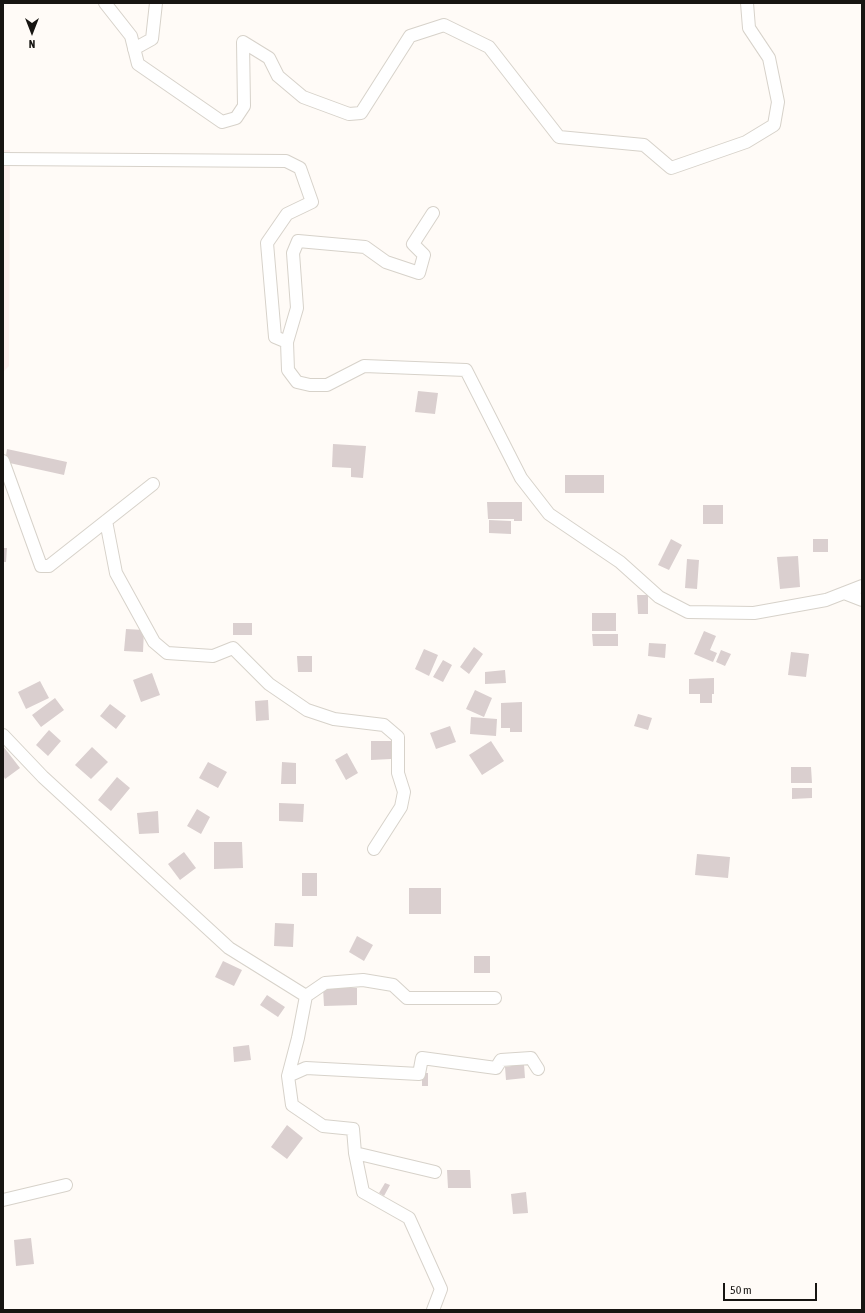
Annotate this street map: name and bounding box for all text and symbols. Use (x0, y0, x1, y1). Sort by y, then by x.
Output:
north arrow (12, 12, 52, 52)
text: N (29, 38, 35, 50)
scale bar (725, 1275, 819, 1301)
text: 50 m (730, 1283, 752, 1297)

